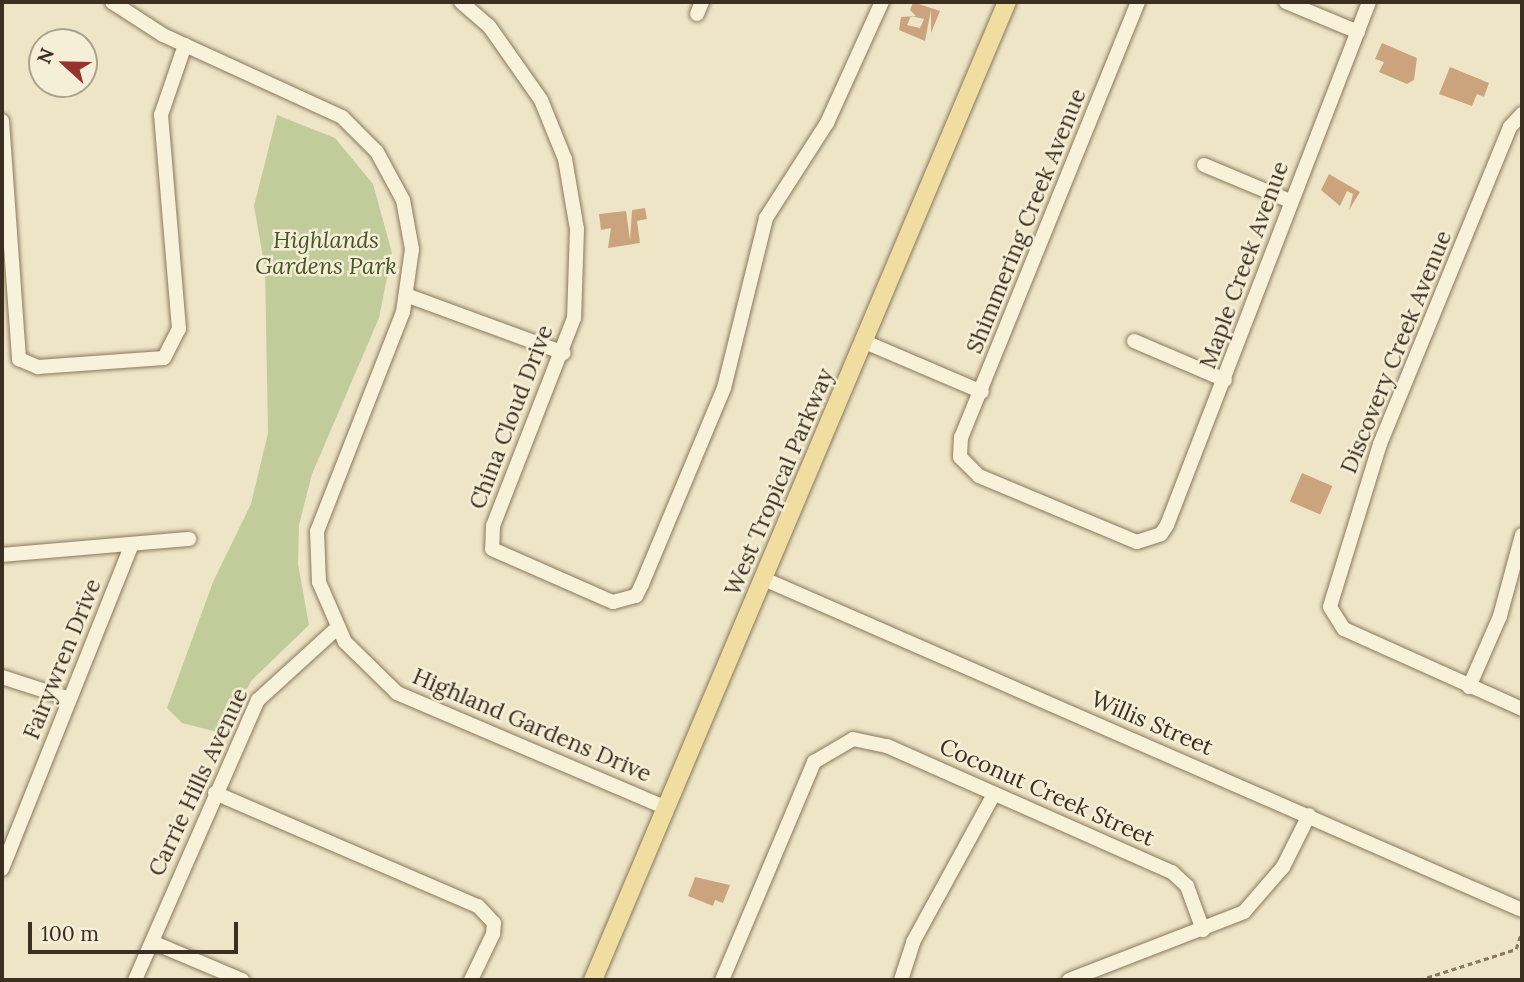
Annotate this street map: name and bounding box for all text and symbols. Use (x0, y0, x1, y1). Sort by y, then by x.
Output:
north arrow (28, 28, 98, 98)
text: N (32, 45, 59, 67)
street label: Shimmering Creek Avenue (960, 85, 1092, 357)
street label: Maple Creek Avenue (1194, 158, 1294, 372)
park label: Highlands Gardens Park (255, 226, 397, 280)
street label: Discovery Creek Avenue (1335, 227, 1457, 477)
street label: China Cloud Drive (463, 321, 559, 513)
street label: West Tropical Parkway (719, 364, 839, 600)
street label: Fairywren Drive (17, 575, 107, 743)
street label: Highland Gardens Drive (408, 662, 656, 788)
street label: Carrie Hills Avenue (142, 684, 254, 880)
street label: Willis Street (1087, 685, 1217, 761)
street label: Coconut Creek Street (935, 732, 1159, 852)
scale bar (32, 908, 242, 952)
text: 100 m (41, 920, 99, 947)

